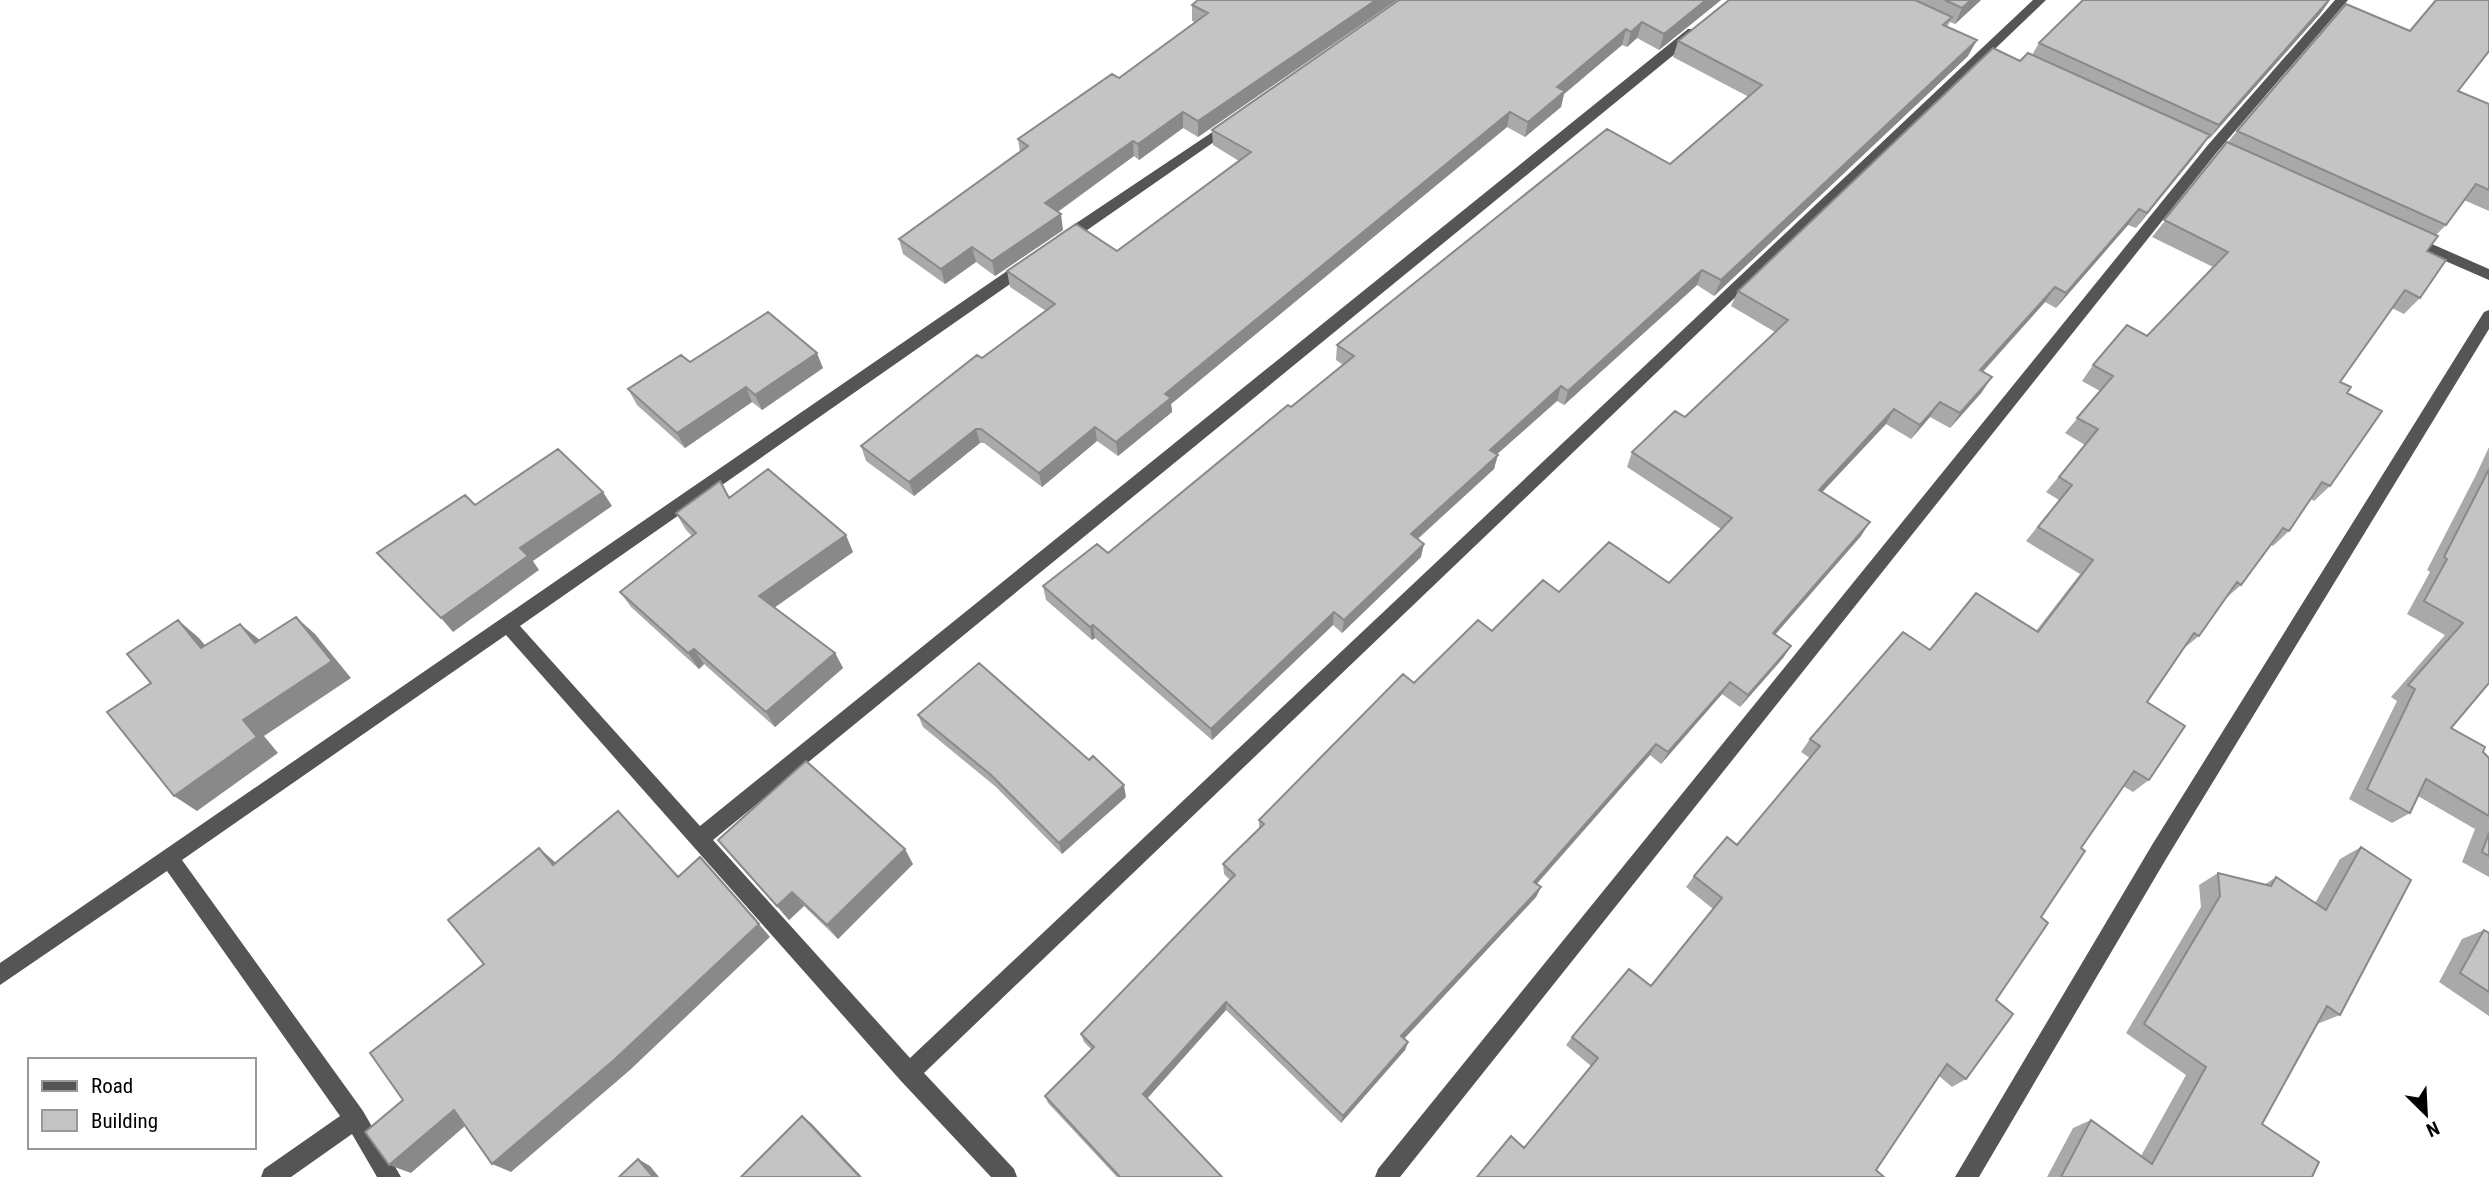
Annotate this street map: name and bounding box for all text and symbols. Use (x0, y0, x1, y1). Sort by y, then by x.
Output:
legend (28, 1058, 256, 1149)
text: Road (91, 1074, 133, 1098)
north arrow (2391, 1079, 2461, 1149)
text: Building (91, 1109, 158, 1133)
text: N (2423, 1116, 2443, 1142)

